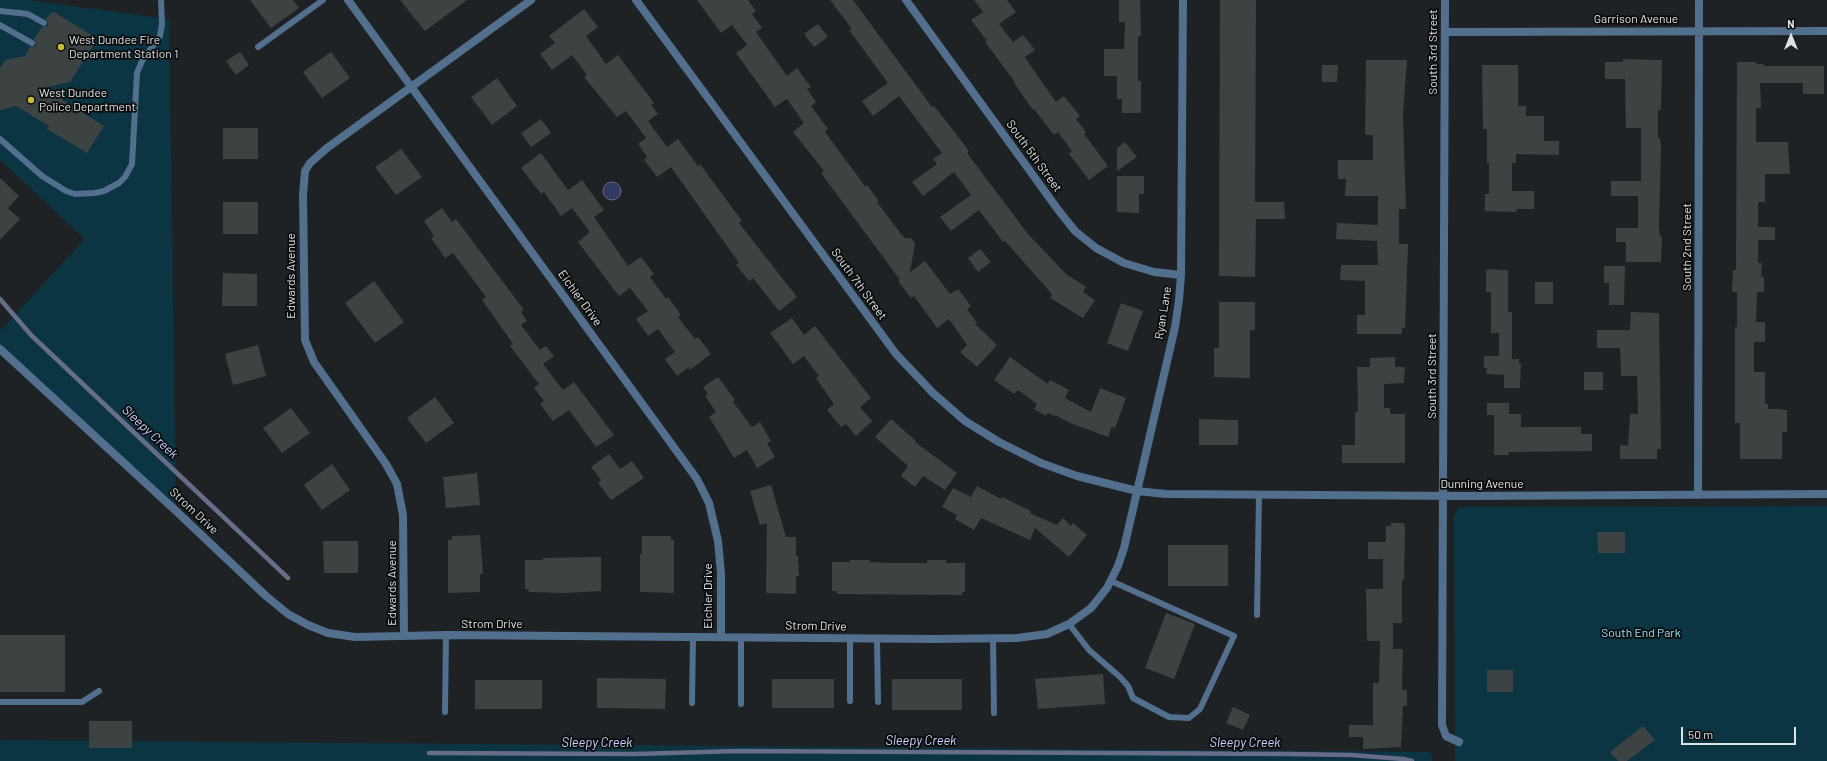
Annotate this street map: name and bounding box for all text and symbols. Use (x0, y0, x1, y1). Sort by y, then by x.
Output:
street label: South 3rd Street (1426, 9, 1440, 95)
street label: Garrison Avenue (1594, 12, 1678, 26)
north arrow (1771, 16, 1811, 56)
text: N (1787, 17, 1795, 30)
place label: West Dundee Fire Department Station 1 (69, 33, 178, 61)
marker: West Dundee Fire Department Station 1 (56, 42, 66, 52)
place label: West Dundee Police Department (39, 86, 136, 114)
marker: West Dundee Police Department (26, 95, 36, 105)
street label: South 5th Street (1003, 117, 1065, 195)
street label: South 2nd Street (1680, 203, 1694, 291)
street label: Edwards Avenue (284, 233, 298, 319)
street label: South 7th Street (828, 245, 890, 323)
street label: Eichler Drive (555, 267, 605, 329)
street label: Ryan Lane (1152, 285, 1174, 341)
street label: South 3rd Street (1425, 333, 1439, 419)
water label: Sleepy Creek (119, 402, 181, 462)
street label: Dunning Avenue (1440, 477, 1524, 491)
street label: Strom Drive (167, 485, 221, 537)
street label: Edwards Avenue (385, 540, 399, 626)
street label: Eichler Drive (701, 563, 715, 629)
street label: Strom Drive (461, 617, 523, 631)
street label: Strom Drive (785, 618, 847, 634)
park label: South End Park (1601, 626, 1681, 640)
scale bar (1683, 719, 1798, 745)
text: 50 m (1688, 727, 1713, 741)
water label: Sleepy Creek (886, 733, 956, 749)
water label: Sleepy Creek (562, 735, 632, 751)
water label: Sleepy Creek (1210, 735, 1280, 751)

